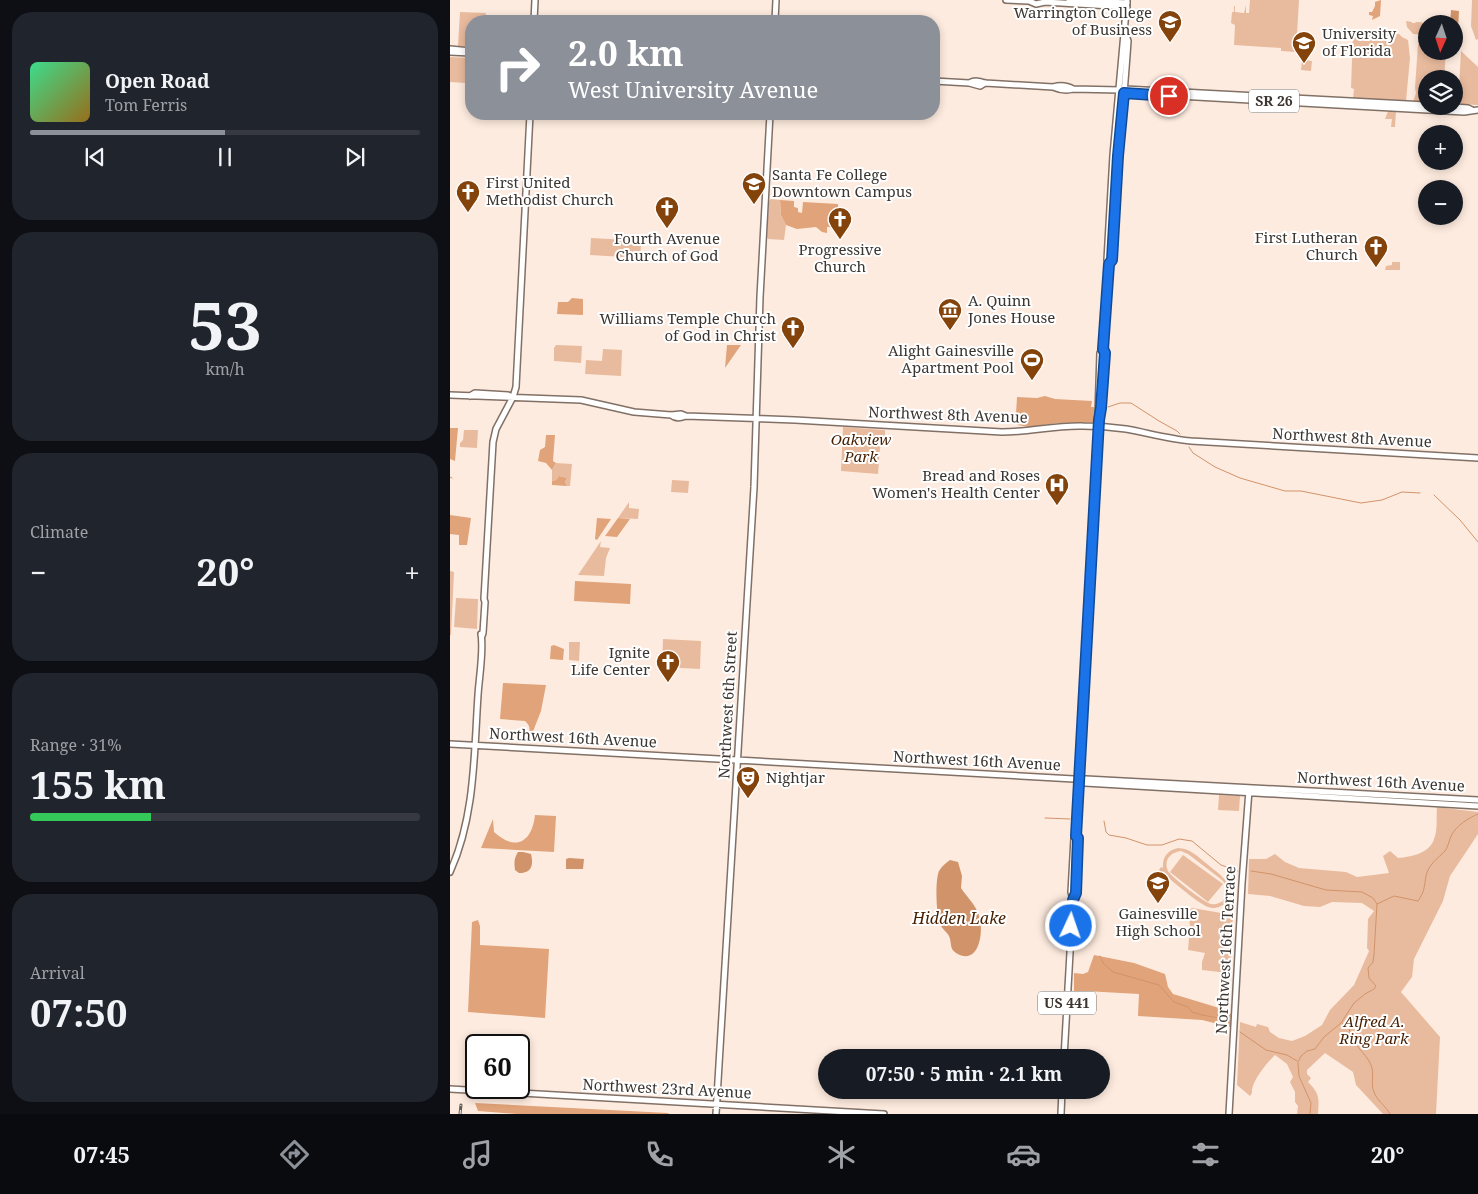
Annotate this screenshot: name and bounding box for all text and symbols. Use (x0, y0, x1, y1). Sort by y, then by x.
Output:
place label: Warrington College of Business (1013, 2, 1152, 39)
school or university icon: Warrington College of Business (1157, 9, 1183, 43)
north arrow (1418, 15, 1462, 60)
map controls (1418, 15, 1463, 225)
place label: University of Florida (1322, 23, 1397, 60)
text: 2.0 km (568, 29, 684, 76)
school or university icon: University of Florida (1291, 30, 1317, 64)
icon: right (485, 35, 550, 100)
text: Open Road (105, 68, 210, 94)
button: layers (1418, 70, 1463, 115)
text: West University Avenue (568, 74, 818, 104)
pin (1148, 75, 1190, 117)
icon: arrive (1155, 82, 1183, 110)
road number: SR 26 (1249, 90, 1299, 112)
text: Tom Ferris (105, 94, 187, 116)
button: + (1418, 125, 1463, 170)
icon: previous (81, 143, 109, 171)
icon: pause (211, 143, 239, 171)
icon: next (341, 143, 369, 171)
place label: Santa Fe College Downtown Campus (772, 164, 912, 201)
school or university icon: Santa Fe College Downtown Campus (741, 171, 767, 205)
place label: First United Methodist Church (486, 172, 614, 209)
church icon: First United Methodist Church (455, 179, 481, 213)
button: − (1418, 180, 1463, 225)
church icon: Fourth Avenue Church of God (654, 195, 680, 229)
church icon: Progressive Church (827, 206, 853, 240)
place label: First Lutheran Church (1255, 227, 1358, 264)
place label: Fourth Avenue Church of God (614, 228, 720, 265)
church icon: First Lutheran Church (1363, 234, 1389, 268)
place label: Progressive Church (799, 239, 881, 276)
text: 53 (188, 281, 262, 369)
place label: A. Quinn Jones House (967, 290, 1055, 327)
museum icon: A. Quinn Jones House (937, 297, 963, 331)
place label: Williams Temple Church of God in Christ (599, 308, 776, 345)
church icon: Williams Temple Church of God in Christ (780, 315, 806, 349)
place label: Alight Gainesville Apartment Pool (888, 340, 1014, 377)
sports icon: Alight Gainesville Apartment Pool (1019, 347, 1045, 381)
text: km/h (205, 358, 245, 380)
street label: Northwest 8th Avenue (868, 401, 1028, 427)
street label: Northwest 8th Avenue (1272, 423, 1432, 451)
park label: Oakview Park (831, 429, 891, 466)
place label: Bread and Roses Women's Health Center (872, 465, 1040, 502)
hospital icon: Bread and Roses Women's Health Center (1044, 472, 1070, 506)
text: Climate (30, 521, 88, 543)
text: 20° (196, 545, 254, 597)
text: − (30, 553, 46, 591)
text: + (404, 553, 420, 591)
street label: Northwest 6th Street (713, 631, 741, 779)
place label: Ignite Life Center (571, 642, 650, 679)
church icon: Ignite Life Center (655, 649, 681, 683)
street label: Northwest 16th Avenue (489, 723, 657, 751)
text: Range · 31% (30, 734, 122, 756)
street label: Northwest 16th Avenue (893, 746, 1061, 774)
text: 155 km (30, 758, 166, 810)
theatre icon: Nightjar (735, 765, 761, 799)
place label: Nightjar (766, 767, 825, 787)
street label: Northwest 16th Avenue (1297, 767, 1465, 795)
street label: Northwest 16th Terrace (1211, 865, 1239, 1035)
school or university icon: Gainesville High School (1145, 870, 1171, 904)
position arrow (1044, 899, 1096, 951)
place label: Gainesville High School (1115, 903, 1201, 940)
water label: Hidden Lake (911, 907, 1006, 929)
text: Arrival (30, 962, 85, 984)
text: 07:50 (30, 986, 127, 1038)
road number: US 441 (1038, 991, 1096, 1014)
park label: Alfred A. Ring Park (1338, 1011, 1409, 1048)
speed limit sign: 60 (465, 1034, 530, 1099)
text: 07:50 · 5 min · 2.1 km (866, 1061, 1062, 1087)
street label: Northwest 23rd Avenue (582, 1074, 752, 1102)
icon: directions (277, 1137, 312, 1172)
icon: music (460, 1137, 495, 1172)
icon: phone (642, 1137, 677, 1172)
icon: climate (824, 1137, 859, 1172)
icon: car (1006, 1137, 1041, 1172)
icon: filters (1188, 1137, 1223, 1172)
text: 07:45 (74, 1139, 130, 1169)
text: 20° (1371, 1139, 1404, 1169)

